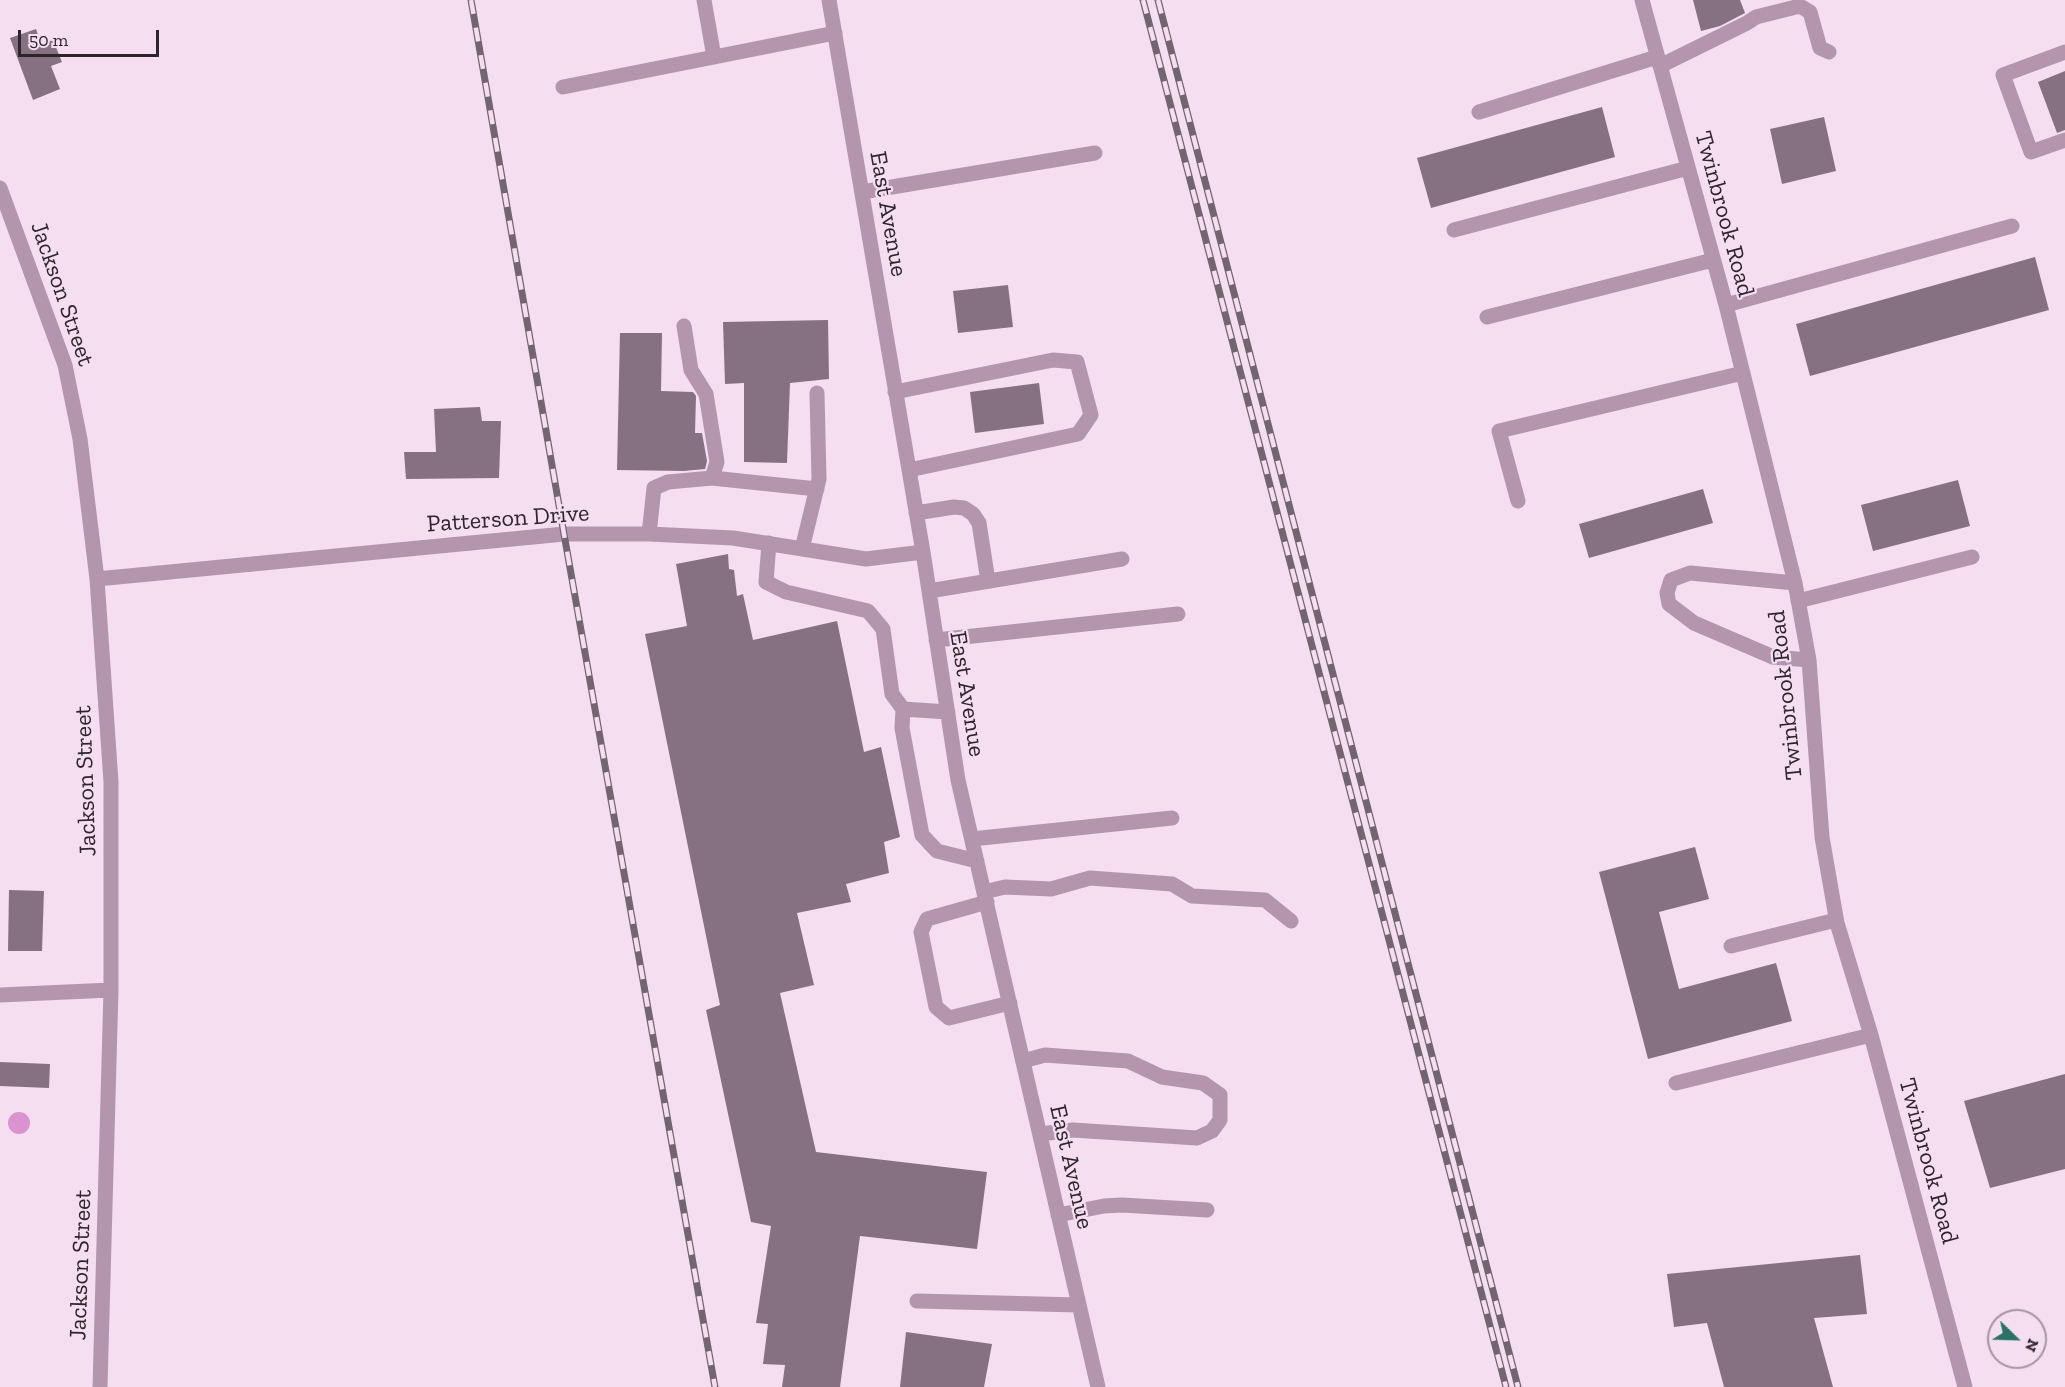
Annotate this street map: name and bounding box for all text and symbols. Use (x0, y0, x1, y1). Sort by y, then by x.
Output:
scale bar (21, 18, 162, 56)
text: 50 m (29, 29, 68, 51)
street label: Twinbrook Road (1688, 128, 1760, 300)
street label: East Avenue (863, 149, 913, 279)
street label: Jackson Street (24, 218, 100, 370)
street label: Patterson Drive (426, 499, 590, 539)
street label: Twinbrook Road (1763, 609, 1809, 781)
street label: East Avenue (943, 629, 991, 759)
street label: Jackson Street (69, 705, 103, 857)
street label: Twinbrook Road (1892, 1075, 1964, 1247)
street label: East Avenue (1043, 1102, 1099, 1232)
street label: Jackson Street (64, 1189, 98, 1341)
north arrow (1987, 1309, 2047, 1369)
text: N (2021, 1336, 2043, 1355)

